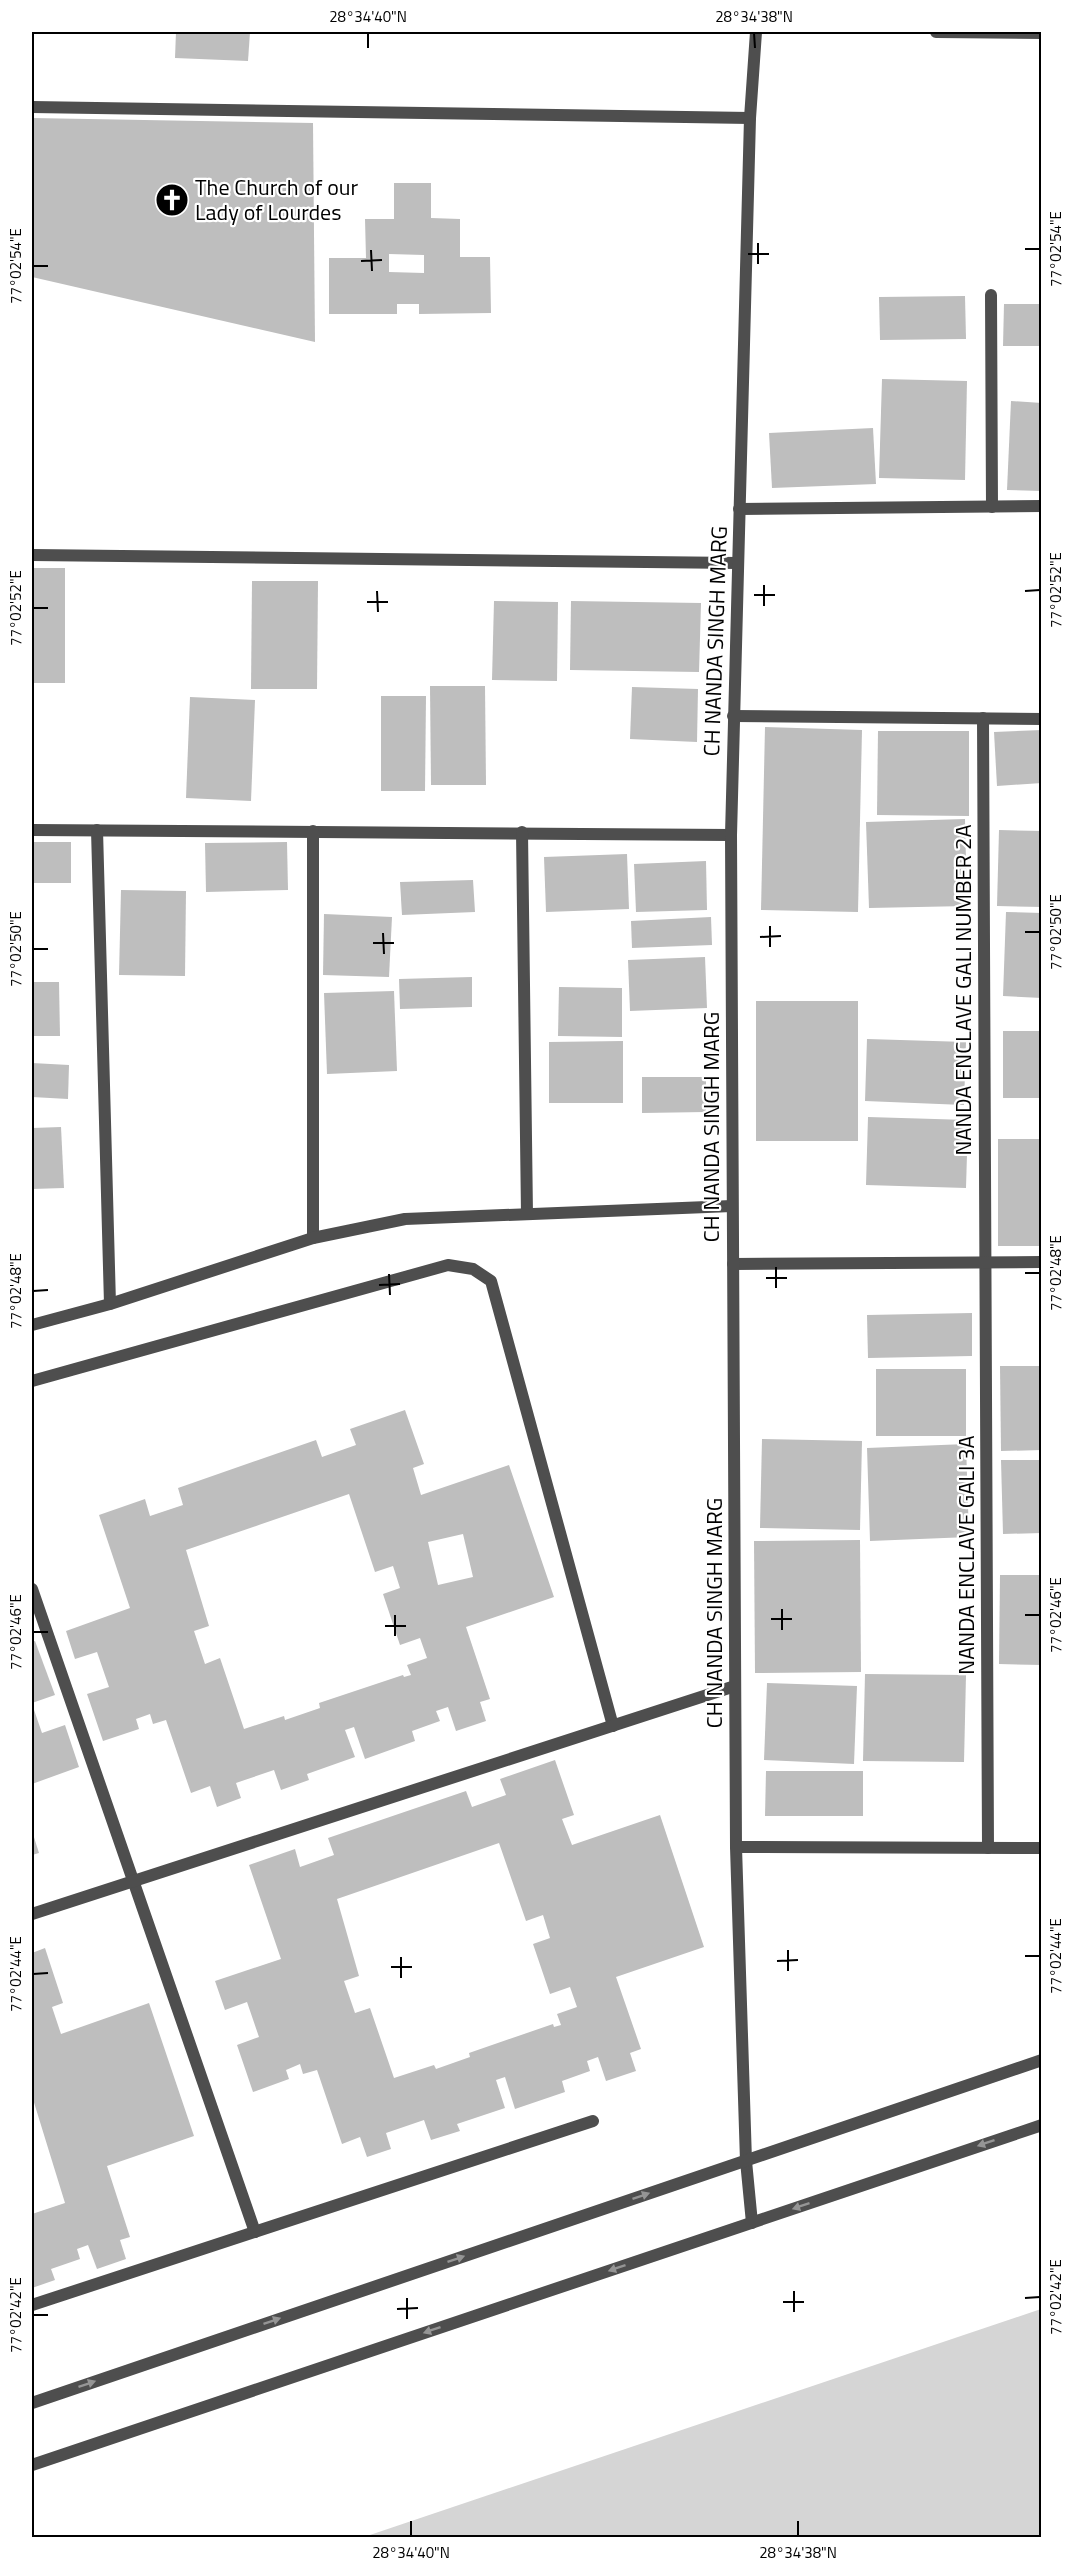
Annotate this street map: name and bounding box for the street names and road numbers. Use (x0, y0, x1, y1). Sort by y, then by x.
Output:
street label: CH NANDA SINGH MARG (694, 525, 736, 757)
street label: NANDA ENCLAVE GALI NUMBER 2A (946, 824, 980, 1156)
street label: CH NANDA SINGH MARG (694, 1012, 728, 1242)
street label: NANDA ENCLAVE GALI 3A (949, 1435, 983, 1675)
street label: CH NANDA SINGH MARG (697, 1498, 731, 1728)

